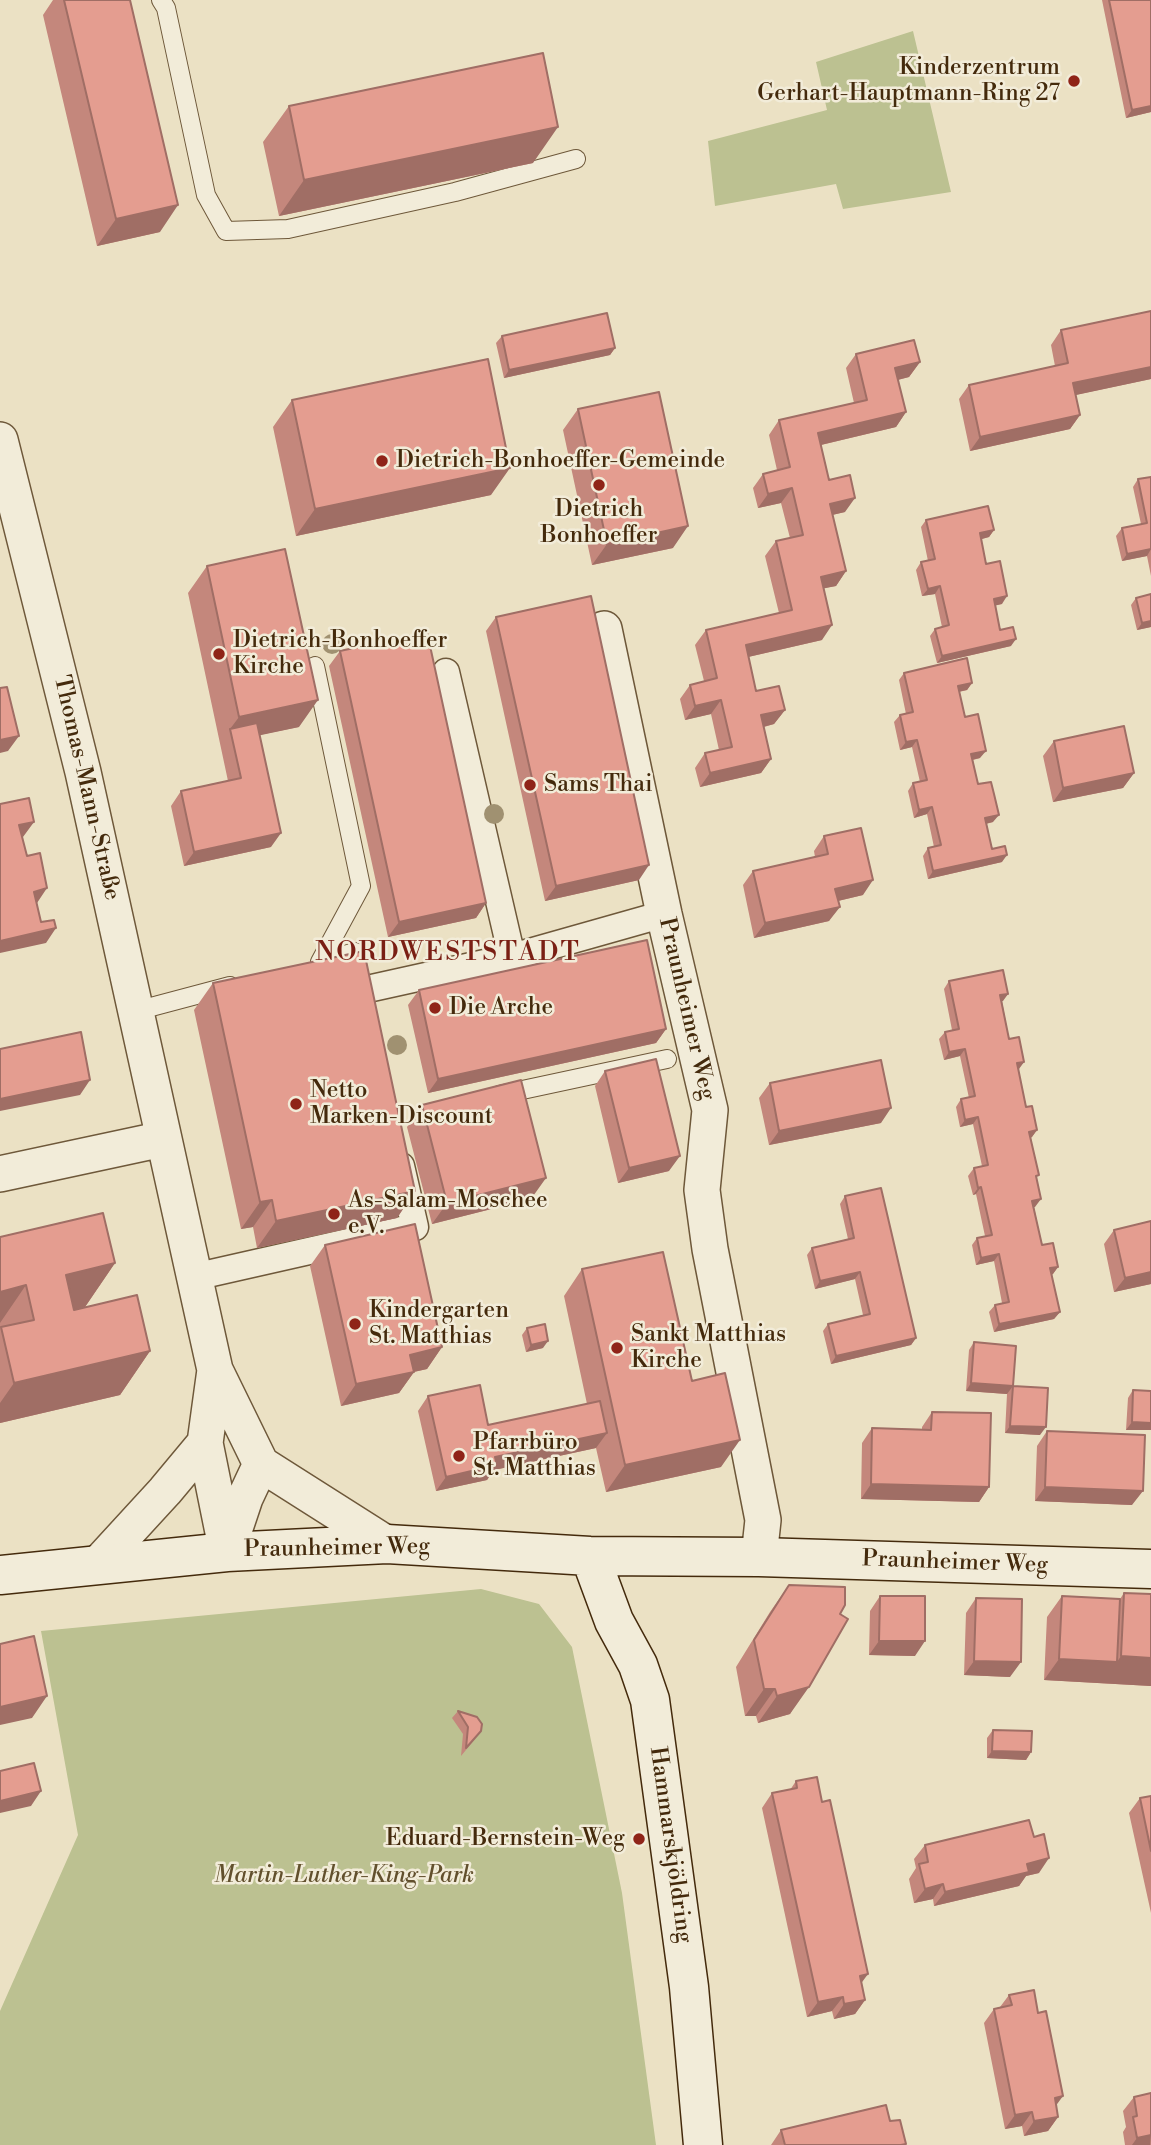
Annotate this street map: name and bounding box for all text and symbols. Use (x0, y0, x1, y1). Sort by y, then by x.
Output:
place label: Kinderzentrum Gerhart-Hauptmann-Ring 27 (757, 54, 1060, 108)
marker: Kinderzentrum Gerhart-Hauptmann-Ring 27 (1066, 73, 1082, 89)
place label: Dietrich-Bonhoeffer-Gemeinde (396, 447, 725, 475)
marker: Dietrich-Bonhoeffer-Gemeinde (374, 453, 390, 469)
marker: Dietrich Bonhoeffer (591, 477, 607, 493)
place label: Dietrich Bonhoeffer (540, 496, 658, 550)
place label: Dietrich-Bonhoeffer Kirche (233, 627, 447, 681)
marker: Dietrich-Bonhoeffer Kirche (211, 646, 227, 662)
street label: Thomas-Mann-Straße (47, 673, 125, 903)
place label: Sams Thai (544, 771, 652, 799)
marker: Sams Thai (522, 777, 538, 793)
street label: Praunheimer Weg (652, 915, 720, 1103)
district label: NORDWESTSTADT (317, 938, 579, 970)
place label: Die Arche (449, 994, 553, 1022)
marker: Die Arche (427, 1000, 443, 1016)
place label: Netto Marken-Discount (310, 1077, 493, 1131)
marker: Netto Marken-Discount (288, 1096, 304, 1112)
place label: As-Salam-Moschee e.V. (348, 1187, 548, 1241)
marker: As-Salam-Moschee e.V. (326, 1206, 342, 1222)
place label: Kindergarten St. Matthias (369, 1297, 509, 1351)
marker: Kindergarten St. Matthias (347, 1316, 363, 1332)
place label: Sankt Matthias Kirche (631, 1321, 786, 1375)
marker: Sankt Matthias Kirche (609, 1340, 625, 1356)
place label: Pfarrbüro St. Matthias (473, 1429, 596, 1483)
marker: Pfarrbüro St. Matthias (451, 1448, 467, 1464)
street label: Praunheimer Weg (244, 1534, 430, 1564)
street label: Praunheimer Weg (861, 1546, 1049, 1580)
street label: Hammarskjöldring (643, 1745, 697, 1945)
place label: Eduard-Bernstein-Weg (386, 1825, 625, 1853)
marker: Eduard-Bernstein-Weg (631, 1831, 647, 1847)
park label: Martin-Luther-King-Park (214, 1862, 474, 1890)

